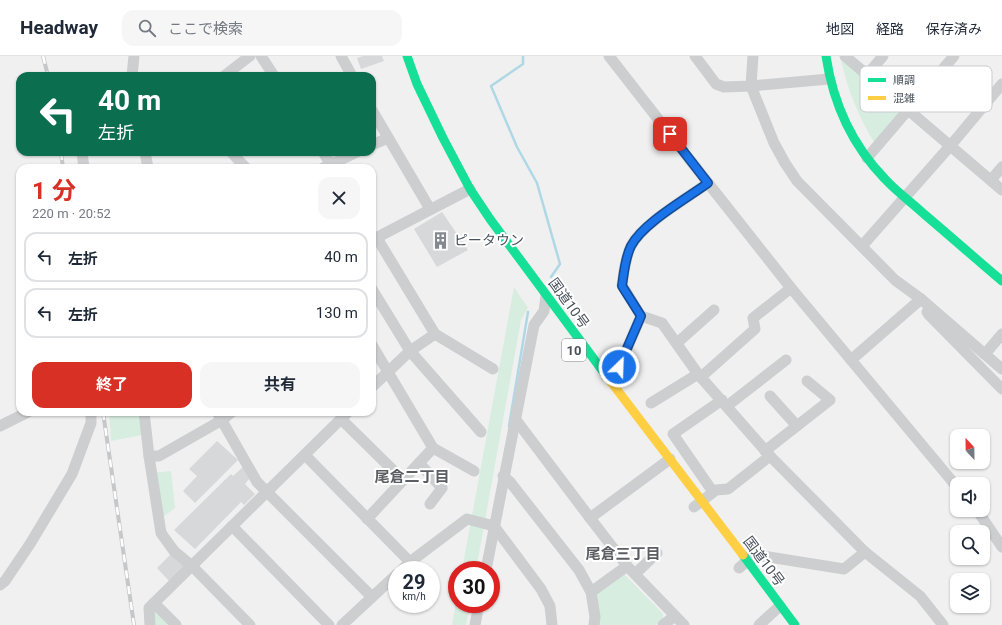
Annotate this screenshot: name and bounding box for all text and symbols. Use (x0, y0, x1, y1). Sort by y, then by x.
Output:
search box (122, 10, 402, 46)
text: Headway (20, 16, 98, 39)
icon: search (136, 17, 158, 39)
text: ここで検索 (168, 20, 243, 38)
text: 地図 (826, 21, 854, 37)
text: 経路 (876, 21, 904, 37)
text: 保存済み (926, 21, 982, 37)
legend (860, 66, 992, 112)
text: 順調 (893, 74, 915, 87)
text: 40 m (98, 84, 161, 117)
icon: left (32, 88, 84, 140)
text: 混雑 (893, 92, 915, 105)
pin (653, 117, 687, 151)
text: 左折 (98, 122, 134, 143)
icon: arrive (659, 123, 681, 145)
text: 1 分 (32, 177, 76, 205)
button: close (318, 177, 360, 219)
text: 220 m · 20:52 (32, 206, 111, 221)
building icon: ピータウン (431, 230, 451, 250)
place label: ピータウン (454, 232, 524, 248)
icon: left (34, 246, 56, 268)
text: 40 m (324, 248, 358, 266)
text: 左折 (68, 250, 98, 268)
street label: 国道10号 (546, 275, 592, 331)
icon: left (34, 302, 56, 324)
text: 130 m (316, 304, 358, 322)
text: 左折 (68, 306, 98, 324)
road number: 10 (562, 339, 586, 361)
position arrow (598, 346, 640, 388)
button: 終了 (32, 362, 192, 408)
button: 共有 (200, 362, 360, 408)
north arrow (950, 429, 990, 469)
map controls (950, 429, 990, 613)
district label: 尾倉二丁目 (374, 468, 450, 486)
button: sound (950, 477, 990, 517)
button: search (950, 525, 990, 565)
street label: 国道10号 (740, 533, 788, 589)
district label: 尾倉三丁目 (585, 545, 661, 563)
speed limit sign: 30 (448, 561, 500, 613)
text: 29 (403, 570, 425, 594)
button: layers (950, 573, 990, 613)
text: km/h (402, 591, 426, 602)

